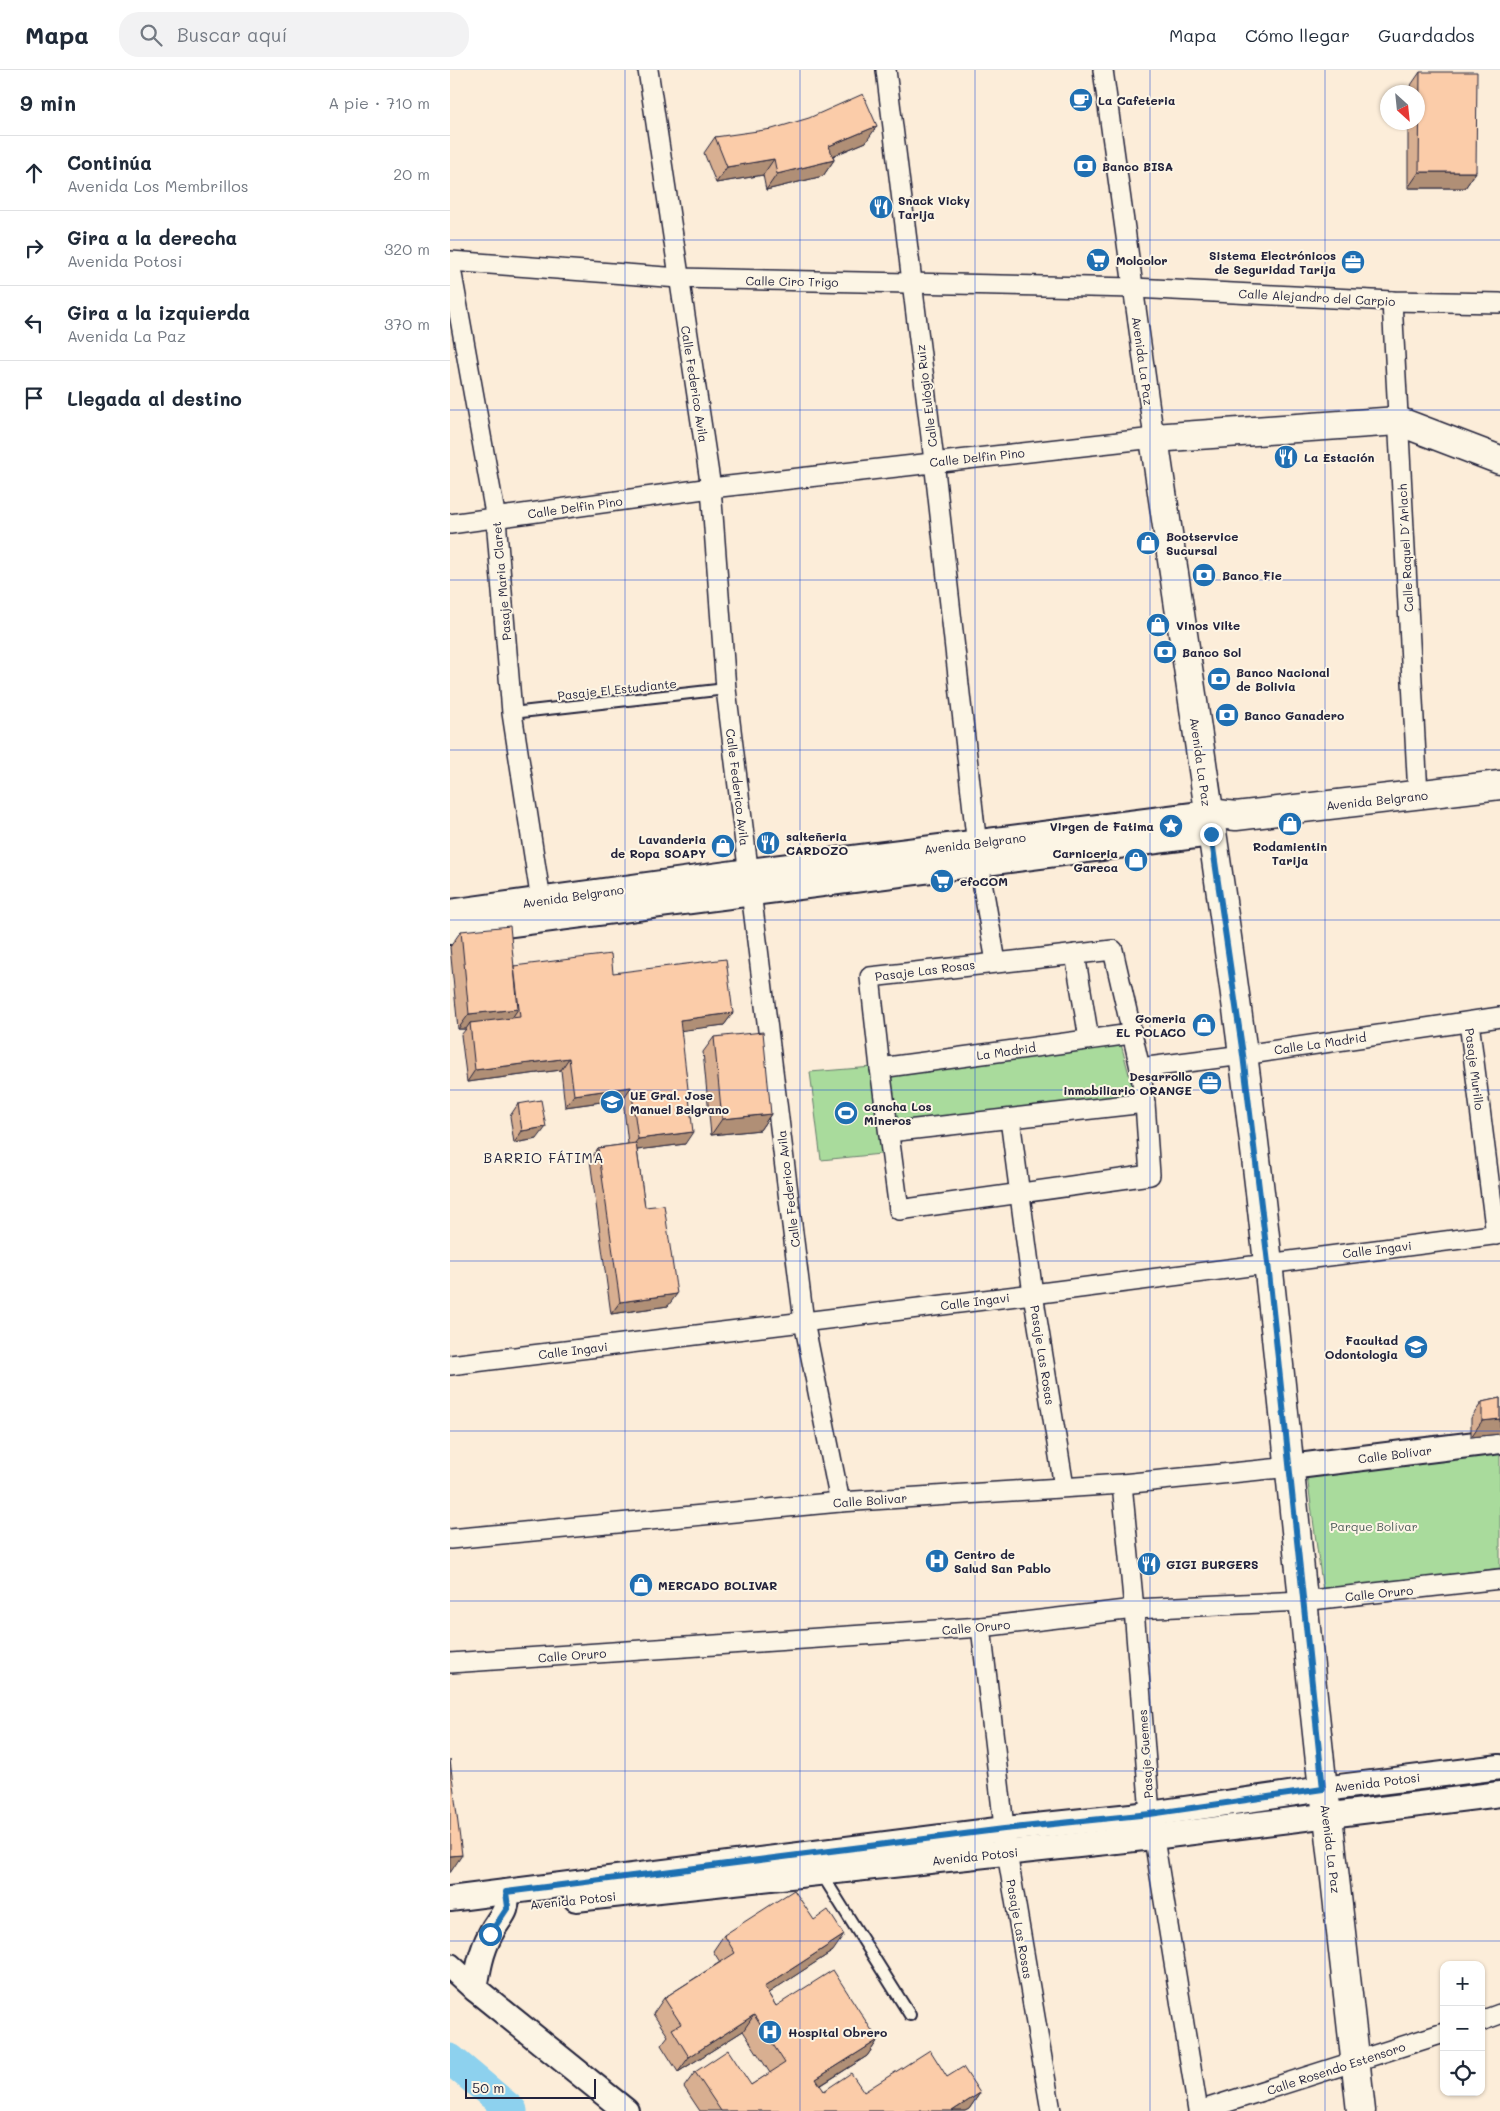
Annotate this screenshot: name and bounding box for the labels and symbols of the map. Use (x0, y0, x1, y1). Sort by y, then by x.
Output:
north arrow (1380, 85, 1425, 130)
cafe icon: La Cafeteria (1068, 87, 1094, 113)
place label: La Cafeteria (1098, 92, 1175, 108)
bank icon: Banco BISA (1072, 153, 1098, 179)
place label: Banco BISA (1102, 158, 1173, 174)
place label: Snack Vicky Tarija (898, 192, 970, 222)
restaurant icon: Snack Vicky Tarija (868, 194, 894, 220)
supermarket icon: Molcolor (1085, 247, 1111, 273)
place label: Sistema Electrónicos de Seguridad Tarija (1209, 247, 1336, 277)
office icon: Sistema Electrónicos de Seguridad Tarija (1340, 249, 1366, 275)
place label: Molcolor (1116, 252, 1167, 268)
street label: Calle Ciro Trigo (745, 272, 839, 290)
street label: Calle Alejandro del Carpio (1238, 285, 1396, 309)
street label: Avenida La Paz (1129, 316, 1157, 407)
street label: Calle Federico Avila (678, 325, 712, 443)
street label: Calle Eulógio Ruiz (912, 344, 940, 448)
street label: Calle Delfin Pino (929, 444, 1025, 470)
restaurant icon: La Estación (1273, 444, 1299, 470)
place label: La Estación (1304, 449, 1375, 465)
street label: Calle Raquel D´Arlach (1394, 483, 1416, 613)
street label: Calle Delfin Pino (527, 492, 623, 522)
street label: Pasaje Maria Claret (488, 521, 514, 641)
place label: Bootservice Sucursal (1166, 528, 1238, 558)
shop icon: Bootservice Sucursal (1135, 530, 1161, 556)
bank icon: Banco Fie (1191, 562, 1217, 588)
place label: Banco Fie (1222, 567, 1282, 583)
shop icon: Vinos Vilte (1145, 612, 1171, 638)
place label: Vinos Vilte (1176, 617, 1240, 633)
bank icon: Banco Sol (1152, 639, 1178, 665)
place label: Banco Sol (1182, 644, 1241, 660)
place label: Banco Nacional de Bolivia (1236, 664, 1330, 694)
bank icon: Banco Nacional de Bolivia (1206, 666, 1232, 692)
street label: Pasaje El Estudiante (557, 675, 677, 703)
bank icon: Banco Ganadero (1214, 702, 1240, 728)
place label: Banco Ganadero (1244, 707, 1344, 723)
street label: Avenida La Paz (1187, 717, 1215, 808)
street label: Calle Federico Avila (723, 728, 753, 846)
street label: Avenida Belgrano (1325, 787, 1429, 813)
shop icon: Rodamientin Tarija (1277, 811, 1303, 837)
place icon: Virgen de Fatima (1158, 813, 1184, 839)
place label: Virgen de Fatima (1050, 818, 1154, 834)
route end (1200, 823, 1223, 846)
place label: salteñeria CARDOZO (786, 828, 848, 858)
street label: Avenida Belgrano (923, 829, 1027, 857)
restaurant icon: salteñeria CARDOZO (755, 830, 781, 856)
place label: Lavanderia de Ropa SOAPY (610, 831, 706, 861)
shop icon: Lavanderia de Ropa SOAPY (710, 833, 736, 859)
place label: Rodamientin Tarija (1253, 838, 1327, 868)
place label: Carniceria Gareca (1053, 845, 1118, 875)
shop icon: Carniceria Gareca (1123, 847, 1149, 873)
supermarket icon: efoCOM (929, 868, 955, 894)
place label: efoCOM (960, 873, 1008, 889)
street label: Avenida Belgrano (521, 881, 625, 911)
street label: Pasaje Las Rosas (874, 956, 976, 984)
place label: Gomeria EL POLACO (1116, 1010, 1186, 1040)
shop icon: Gomeria EL POLACO (1191, 1012, 1217, 1038)
street label: Pasaje Murillo (1462, 1027, 1488, 1111)
street label: Calle La Madrid (1273, 1029, 1368, 1057)
street label: La Madrid (975, 1039, 1037, 1063)
place label: Desarrollo inmobiliario ORANGE (1064, 1068, 1192, 1098)
office icon: Desarrollo inmobiliario ORANGE (1197, 1070, 1223, 1096)
place label: UE Gral. Jose Manuel Belgrano (630, 1087, 729, 1117)
school or university icon: UE Gral. Jose Manuel Belgrano (599, 1089, 625, 1115)
place label: cancha Los Mineros (864, 1098, 932, 1128)
sports icon: cancha Los Mineros (833, 1100, 859, 1126)
street label: Calle Federico Avila (773, 1130, 803, 1248)
district label: BARRIO FÁTIMA (484, 1148, 604, 1167)
street label: Calle Ingavi (1341, 1237, 1413, 1261)
street label: Calle Ingavi (939, 1289, 1011, 1313)
street label: Pasaje Las Rosas (1027, 1304, 1059, 1406)
place label: Facultad Odontologia (1325, 1332, 1398, 1362)
school or university icon: Facultad Odontologia (1403, 1334, 1429, 1360)
street label: Calle Ingavi (537, 1338, 609, 1362)
street label: Calle Bolívar (1357, 1442, 1433, 1466)
street label: Calle Bolivar (832, 1489, 908, 1511)
park label: Parque Bolívar (1330, 1518, 1418, 1534)
place label: Centro de Salud San Pablo (954, 1546, 1051, 1576)
hospital icon: Centro de Salud San Pablo (924, 1548, 950, 1574)
restaurant icon: GIGI BURGERS (1136, 1551, 1162, 1577)
place label: GIGI BURGERS (1166, 1556, 1259, 1572)
shop icon: MERCADO BOLIVAR (628, 1572, 654, 1598)
place label: MERCADO BOLIVAR (658, 1577, 777, 1593)
street label: Calle Oruro (1344, 1581, 1414, 1605)
street label: Calle Oruro (941, 1616, 1011, 1638)
street label: Calle Oruro (537, 1645, 607, 1665)
street label: Pasaje Guemes (1134, 1709, 1156, 1799)
street label: Avenida Potosi (1333, 1769, 1421, 1795)
street label: Avenida La Paz (1318, 1804, 1344, 1895)
street label: Avenida Potosi (931, 1844, 1019, 1868)
street label: Pasaje Las Rosas (1003, 1878, 1037, 1980)
street label: Avenida Potosi (529, 1888, 617, 1912)
route start (479, 1923, 502, 1946)
hospital icon: Hospital Obrero (757, 2019, 783, 2045)
place label: Hospital Obrero (788, 2024, 887, 2040)
street label: Calle Rosendo Estensoro (1265, 2038, 1407, 2098)
scale bar (465, 2076, 596, 2099)

